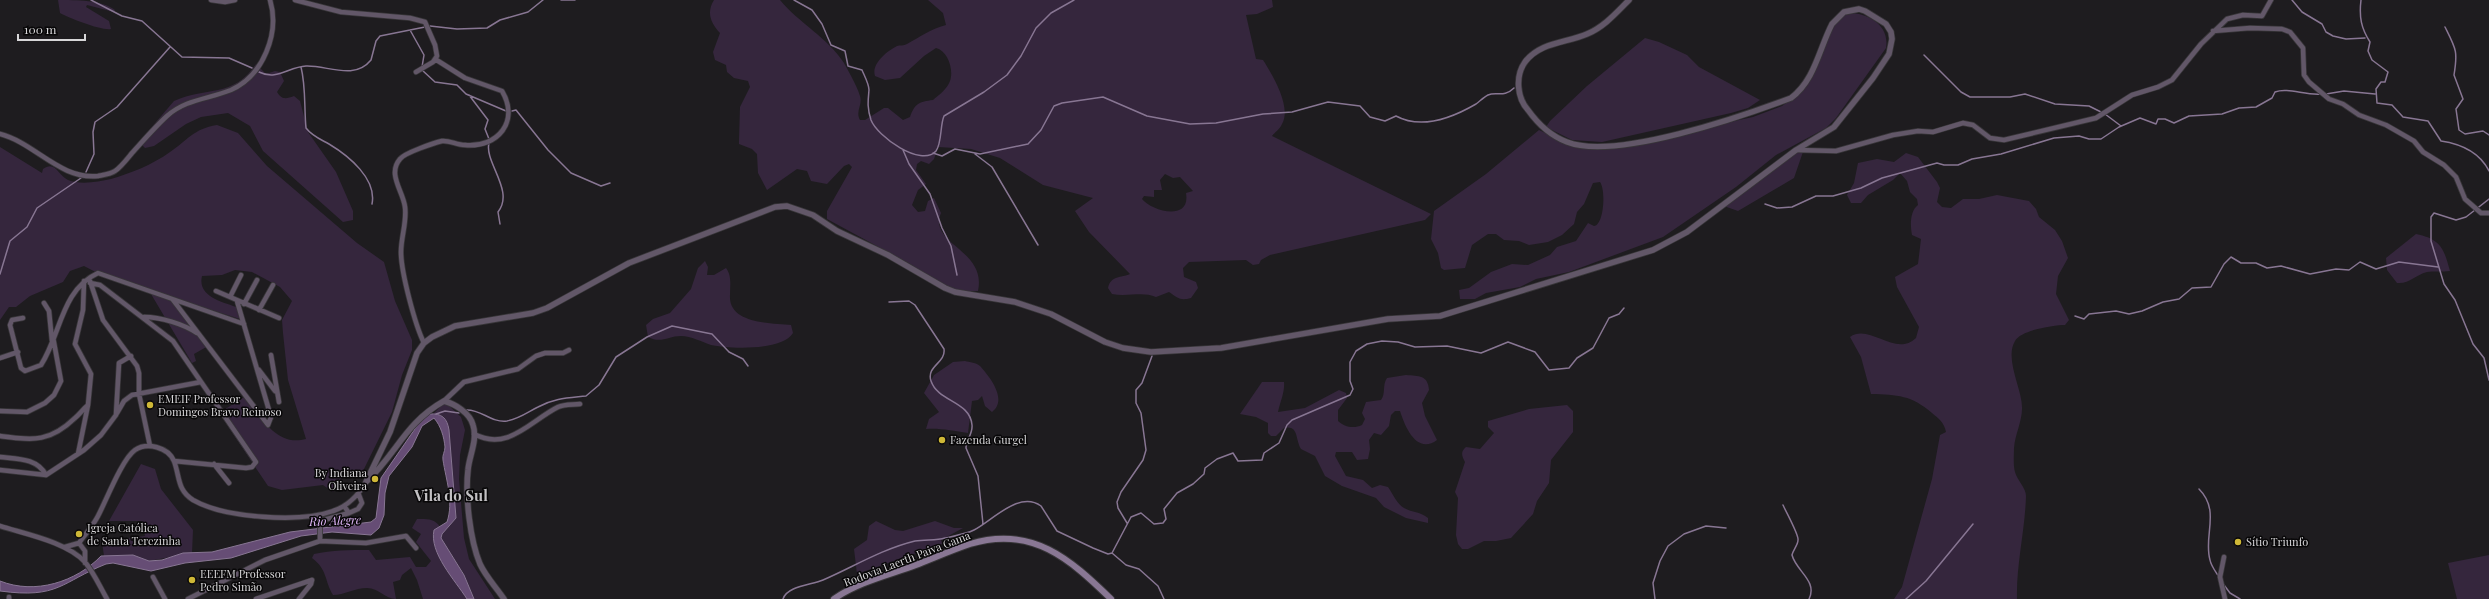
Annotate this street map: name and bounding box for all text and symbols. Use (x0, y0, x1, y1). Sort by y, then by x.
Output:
scale bar (18, 16, 85, 42)
text: 100 m (24, 21, 57, 37)
place label: EMEIF Professor Domingos Bravo Reinoso (158, 391, 281, 419)
marker: EMEIF Professor Domingos Bravo Reinoso (145, 400, 155, 410)
place label: Fazenda Gurgel (950, 432, 1027, 447)
marker: Fazenda Gurgel (937, 435, 947, 445)
place label: By Indiana Oliveira (315, 465, 368, 493)
marker: By Indiana Oliveira (370, 474, 380, 484)
district label: Vila do Sul (413, 485, 488, 505)
water label: Rio Alegre (308, 511, 361, 529)
place label: Igreja Católica de Santa Terezinha (87, 520, 181, 548)
street label: Rodovia Laerth Paiva Gama (841, 527, 973, 590)
marker: Igreja Católica de Santa Terezinha (74, 529, 84, 539)
place label: Sítio Triunfo (2246, 534, 2308, 549)
marker: Sítio Triunfo (2233, 537, 2243, 547)
place label: EEEFM Professor Pedro Simão (200, 566, 286, 594)
marker: EEEFM Professor Pedro Simão (187, 575, 197, 585)

